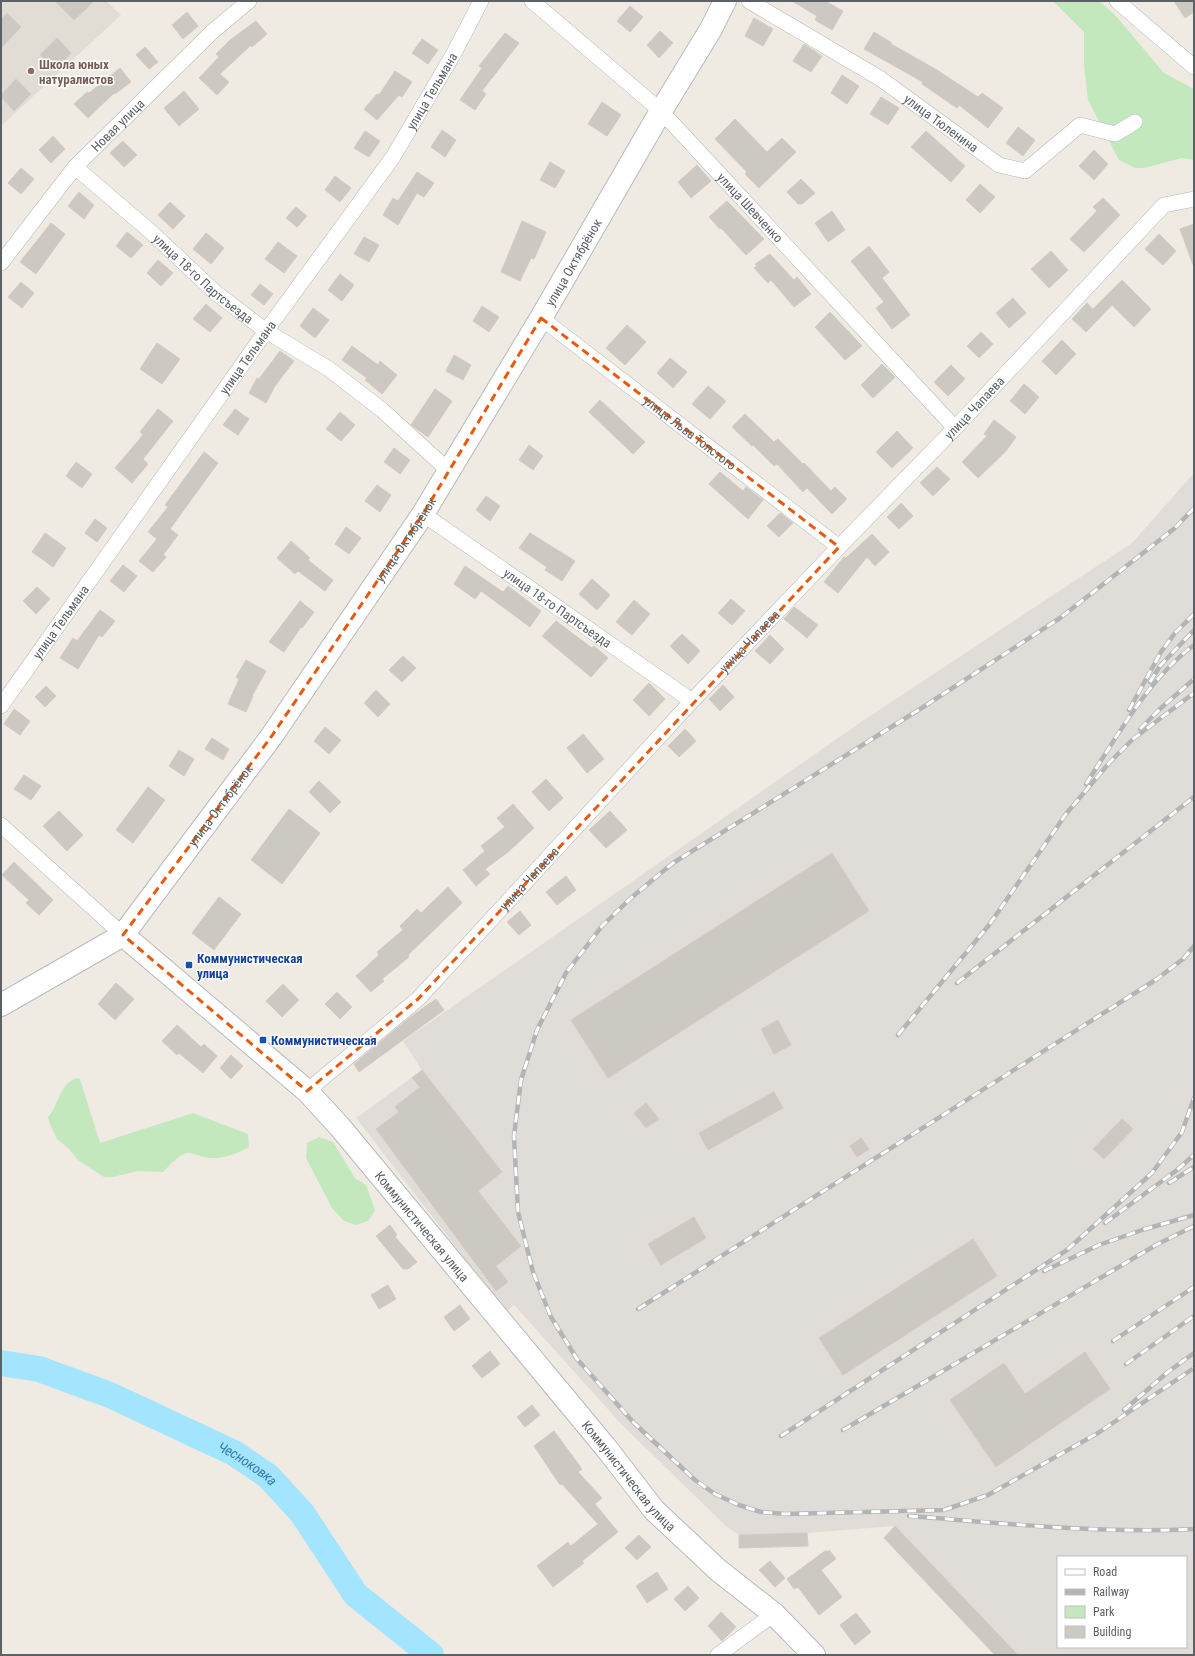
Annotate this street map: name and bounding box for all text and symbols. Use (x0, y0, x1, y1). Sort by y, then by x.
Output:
street label: улица Тельмана (404, 50, 461, 133)
place label: Школа юных натуралистов (39, 57, 114, 87)
marker: Школа юных натуралистов (26, 66, 36, 76)
street label: улица Тюленина (901, 91, 981, 155)
street label: Новая улица (88, 96, 147, 155)
street label: улица Шевченко (714, 170, 786, 246)
street label: улица Октябрёнок (543, 215, 605, 309)
street label: улица 18-го Партсъезда (150, 231, 256, 327)
street label: улица Тельмана (217, 318, 279, 397)
street label: улица Чапаева (941, 374, 1007, 442)
street label: улица Льва Толстого (641, 393, 739, 473)
street label: улица Октябрёнок (372, 494, 440, 585)
street label: улица 18-го Партсъезда (500, 565, 614, 651)
street label: улица Тельмана (30, 582, 92, 662)
street label: улица Чапаева (717, 607, 783, 676)
street label: улица Октябрёнок (185, 761, 257, 849)
street label: улица Чапаева (497, 844, 562, 913)
place label: Коммунистическая улица (197, 951, 303, 981)
marker: Коммунистическая улица (184, 960, 194, 970)
place label: Коммунистическая (271, 1033, 377, 1048)
marker: Коммунистическая (258, 1035, 268, 1045)
street label: Коммунистическая улица (372, 1168, 472, 1285)
street label: Коммунистическая улица (579, 1418, 679, 1534)
water label: Чесноковка (215, 1439, 281, 1489)
legend (1057, 1556, 1187, 1648)
text: Road (1093, 1565, 1117, 1579)
text: Railway (1093, 1585, 1129, 1599)
text: Park (1093, 1605, 1115, 1619)
text: Building (1093, 1625, 1131, 1639)

